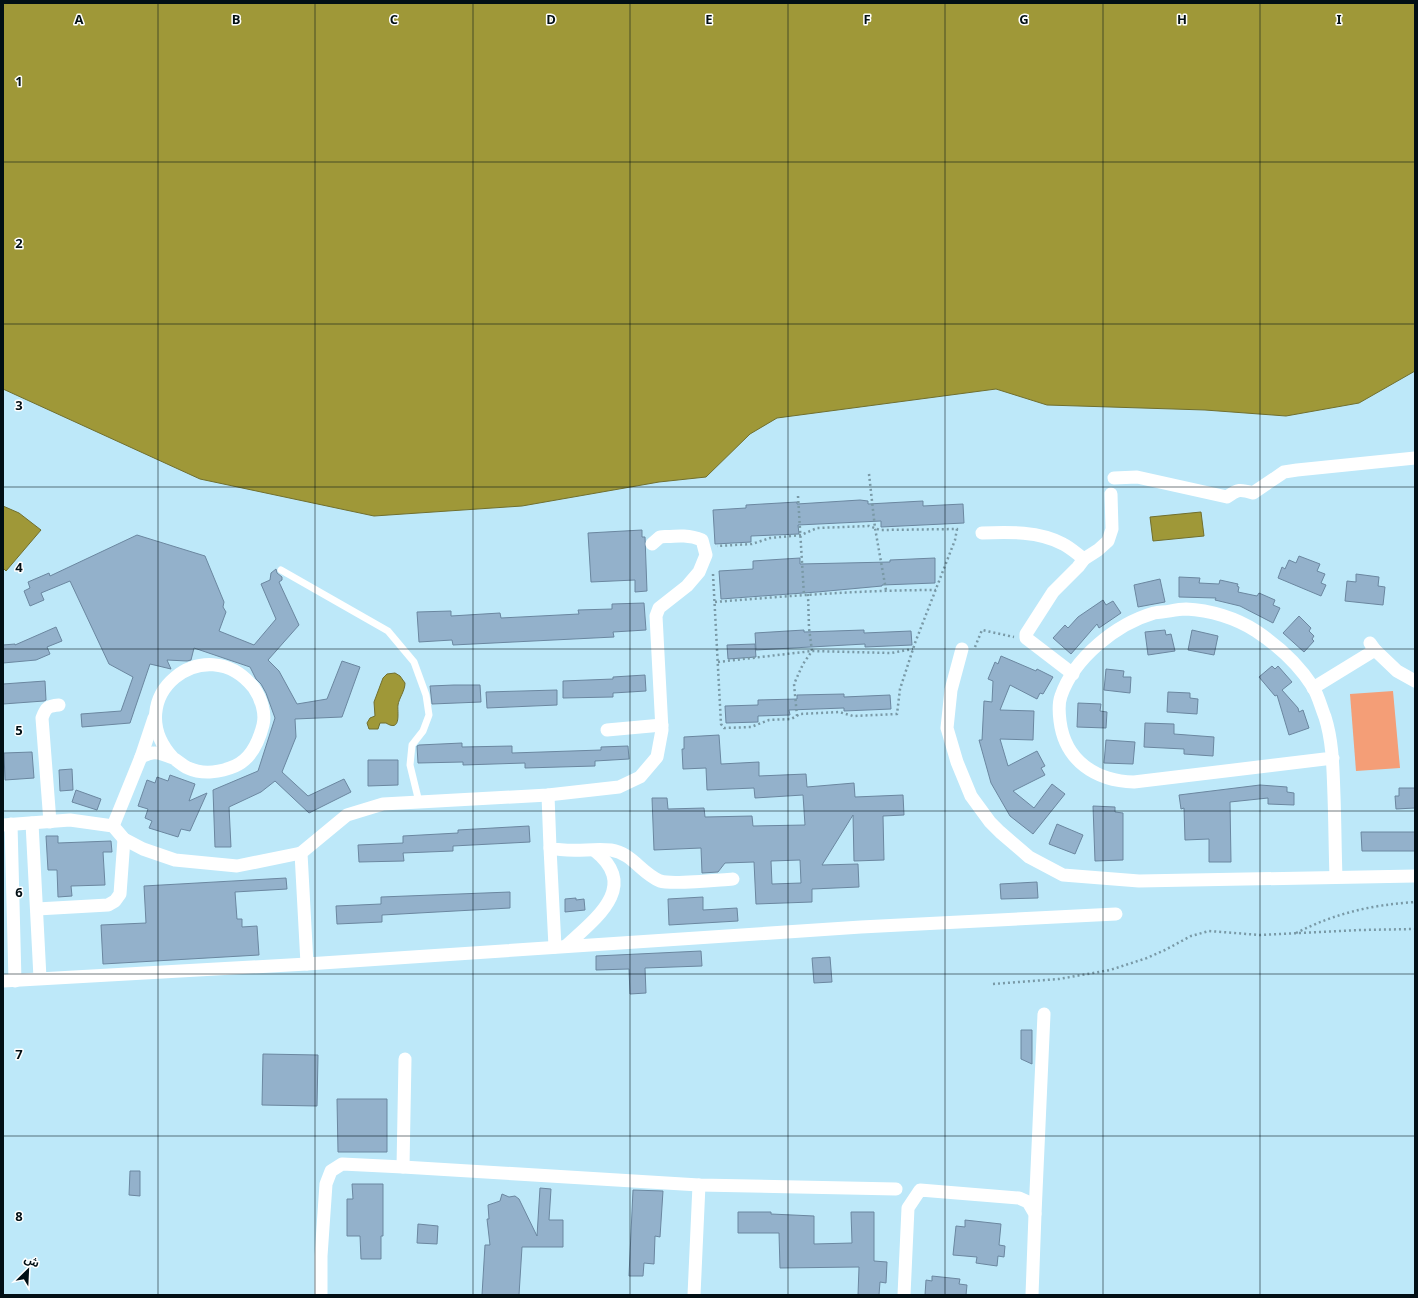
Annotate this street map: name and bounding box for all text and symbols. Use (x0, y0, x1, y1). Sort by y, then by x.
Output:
text: A (75, 6, 84, 34)
text: B (232, 6, 241, 34)
text: C (390, 6, 398, 34)
text: D (546, 6, 556, 34)
text: E (705, 6, 713, 34)
text: F (863, 6, 871, 34)
text: G (1019, 6, 1029, 34)
text: H (1177, 6, 1187, 34)
text: I (1336, 6, 1342, 34)
text: 1 (15, 68, 23, 96)
text: 2 (15, 230, 23, 258)
text: 3 (15, 392, 23, 420)
text: 4 (15, 554, 23, 582)
text: 5 (15, 717, 23, 745)
text: 6 (15, 879, 23, 907)
text: 7 (15, 1041, 23, 1069)
text: 8 (15, 1203, 23, 1231)
text: ش (20, 1248, 43, 1275)
north arrow (8, 1250, 48, 1290)

